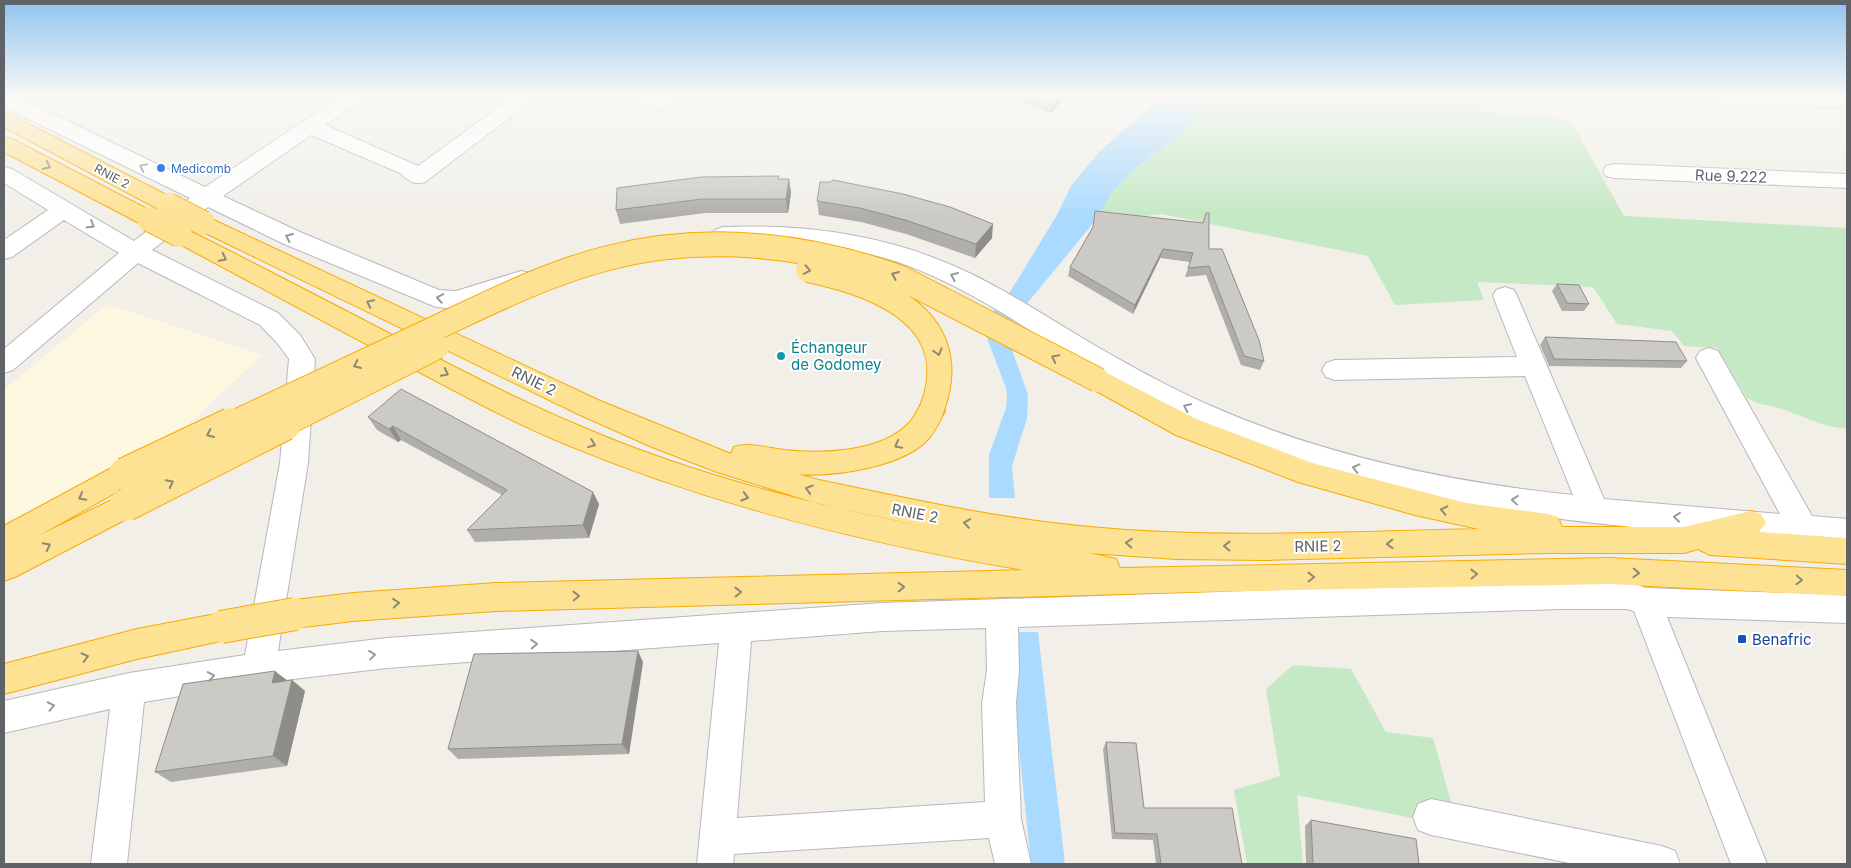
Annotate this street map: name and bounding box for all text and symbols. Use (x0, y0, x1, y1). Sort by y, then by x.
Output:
one-way arrow (42, 160, 51, 170)
street label: RNIE 2 (92, 160, 132, 192)
place label: Medicomb (171, 161, 231, 176)
one-way arrow (139, 162, 148, 173)
marker: Medicomb (155, 162, 167, 174)
street label: Rue 9.222 (1695, 165, 1767, 187)
one-way arrow (86, 219, 95, 229)
one-way arrow (286, 233, 295, 243)
one-way arrow (218, 252, 227, 262)
one-way arrow (803, 264, 812, 275)
one-way arrow (891, 271, 900, 282)
one-way arrow (950, 271, 959, 282)
one-way arrow (435, 293, 444, 303)
one-way arrow (366, 298, 375, 309)
place label: Échangeur de Godomey (791, 338, 882, 374)
one-way arrow (932, 348, 943, 357)
marker: Échangeur de Godomey (775, 350, 787, 362)
one-way arrow (1051, 354, 1060, 364)
one-way arrow (353, 358, 362, 369)
street label: RNIE 2 (509, 362, 559, 400)
one-way arrow (440, 367, 449, 377)
one-way arrow (1183, 402, 1192, 413)
one-way arrow (206, 428, 215, 438)
one-way arrow (587, 438, 595, 448)
one-way arrow (894, 439, 903, 449)
one-way arrow (1351, 463, 1360, 474)
one-way arrow (164, 479, 173, 489)
one-way arrow (805, 484, 813, 494)
one-way arrow (79, 491, 88, 501)
one-way arrow (740, 492, 749, 502)
one-way arrow (1511, 495, 1519, 506)
street label: RNIE 2 (890, 499, 940, 527)
one-way arrow (1440, 505, 1449, 516)
one-way arrow (1672, 512, 1680, 523)
one-way arrow (963, 519, 972, 529)
street label: RNIE 2 (1294, 536, 1342, 556)
one-way arrow (1124, 537, 1132, 548)
one-way arrow (1386, 539, 1394, 549)
one-way arrow (1223, 541, 1231, 552)
one-way arrow (42, 542, 51, 552)
one-way arrow (1633, 567, 1641, 578)
one-way arrow (1470, 569, 1478, 579)
one-way arrow (1308, 572, 1316, 582)
one-way arrow (1795, 575, 1803, 586)
one-way arrow (897, 582, 905, 593)
one-way arrow (735, 586, 743, 597)
one-way arrow (572, 590, 580, 601)
one-way arrow (392, 598, 400, 609)
place label: Benafric (1752, 630, 1811, 649)
marker: Benafric (1736, 633, 1748, 645)
one-way arrow (530, 638, 538, 649)
one-way arrow (368, 650, 376, 661)
one-way arrow (80, 652, 89, 663)
one-way arrow (207, 671, 215, 681)
one-way arrow (47, 702, 56, 712)

